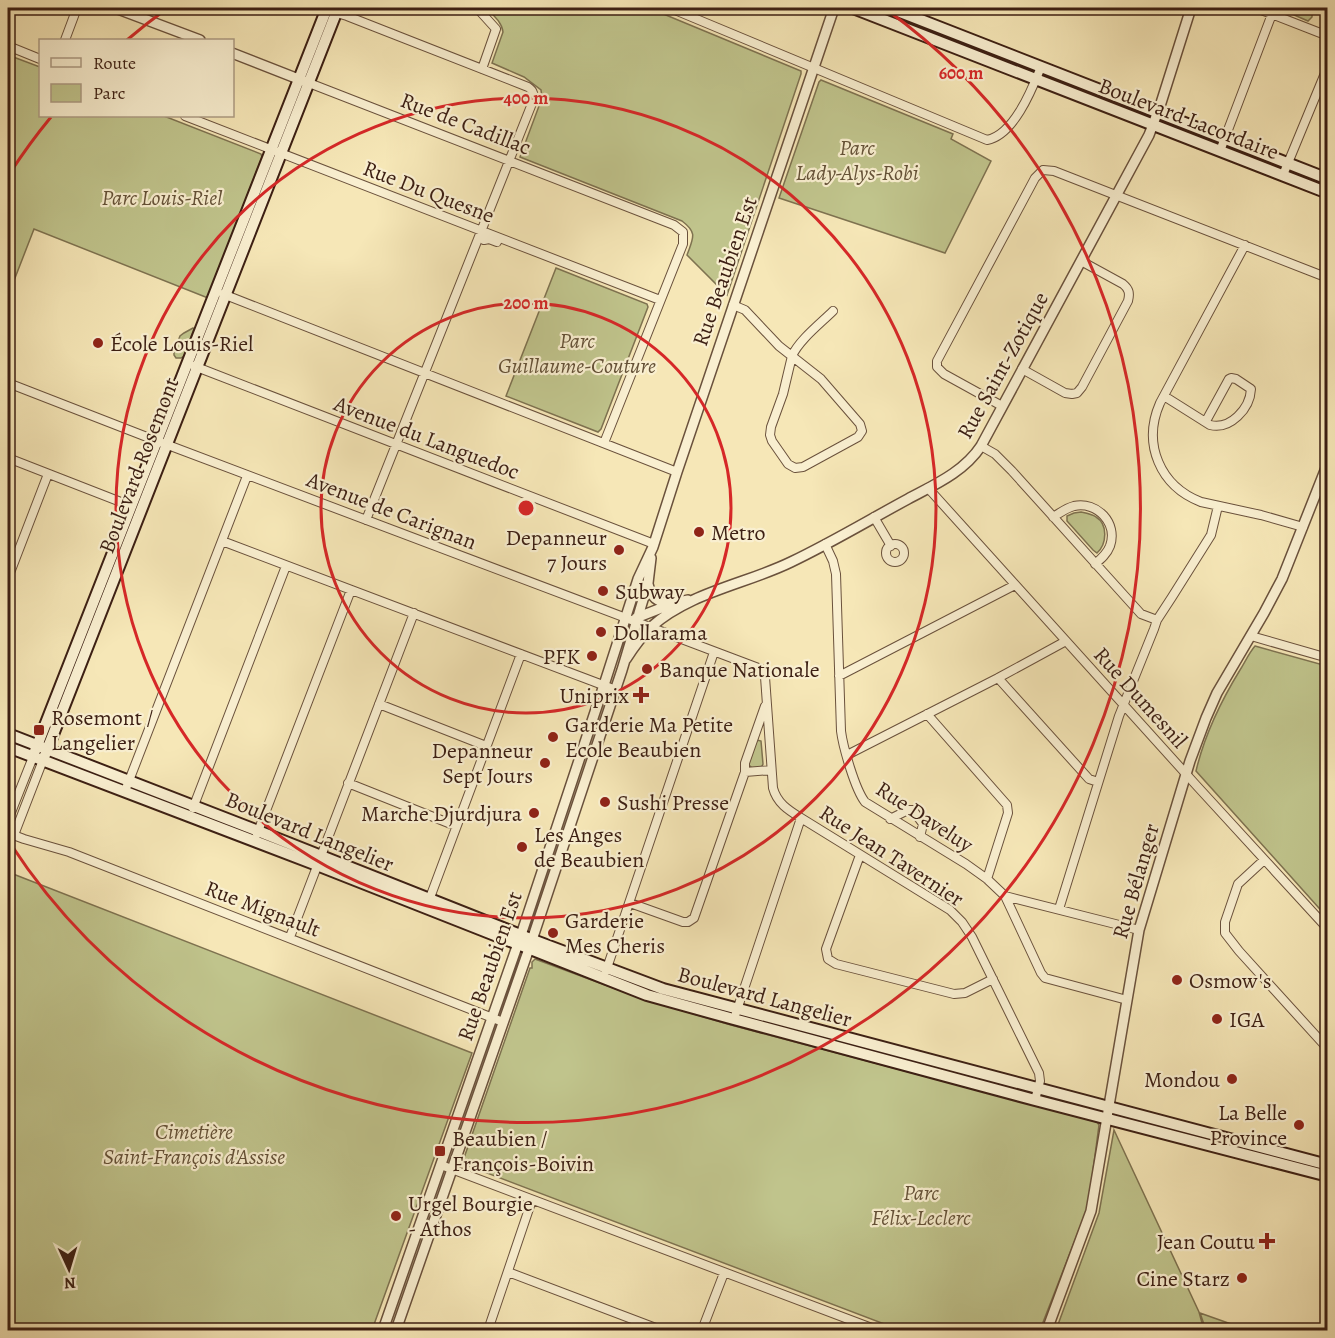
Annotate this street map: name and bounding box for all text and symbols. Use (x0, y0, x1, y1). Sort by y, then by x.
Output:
legend (39, 39, 234, 117)
text: Route (93, 51, 136, 75)
text: 600 m (939, 61, 983, 85)
street label: Boulevard Lacordaire (1094, 71, 1283, 167)
text: Parc (93, 81, 125, 105)
street label: Rue de Cadillac (396, 85, 535, 163)
text: 400 m (504, 86, 548, 110)
park label: Parc Lady-Alys-Robi (795, 133, 919, 188)
street label: Rue Du Quesne (359, 153, 499, 231)
park label: Parc Louis-Riel (101, 183, 223, 213)
street label: Rue Beaubien Est (685, 192, 765, 350)
street label: Rue Saint-Zotique (950, 287, 1056, 444)
text: 200 m (503, 291, 549, 315)
park label: Parc Guillaume-Couture (498, 326, 656, 381)
place label: École Louis-Riel (110, 329, 253, 359)
marker: École Louis-Riel (91, 336, 105, 350)
street label: Boulevard Rosemont (92, 373, 186, 558)
street label: Avenue du Languedoc (329, 388, 524, 487)
street label: Avenue de Carignan (301, 464, 481, 557)
centre of rings (516, 498, 536, 518)
place label: Metro (711, 518, 766, 548)
place label: Depanneur 7 Jours (506, 523, 607, 578)
marker: Metro (692, 525, 706, 539)
marker: Depanneur 7 Jours (612, 543, 626, 557)
place label: Subway (615, 577, 684, 607)
marker: Subway (596, 584, 610, 598)
place label: Dollarama (613, 618, 708, 648)
marker: Dollarama (594, 625, 608, 639)
street label: Rue Dumesnil (1087, 640, 1194, 755)
place label: PFK (543, 642, 580, 672)
marker: PFK (585, 649, 599, 663)
place label: Banque Nationale (659, 655, 820, 685)
marker: Banque Nationale (640, 662, 654, 676)
place label: Uniprix (560, 681, 630, 711)
marker: Uniprix (634, 688, 648, 702)
place label: Rosemont / Langelier (51, 703, 154, 758)
place label: Garderie Ma Petite Ecole Beaubien (565, 710, 733, 765)
marker: Rosemont / Langelier (32, 723, 46, 737)
marker: Garderie Ma Petite Ecole Beaubien (546, 730, 560, 744)
place label: Depanneur Sept Jours (432, 736, 533, 791)
marker: Depanneur Sept Jours (538, 756, 552, 770)
street label: Rue Daveluy (870, 774, 979, 860)
street label: Boulevard Langelier (221, 784, 398, 879)
place label: Sushi Presse (617, 788, 729, 818)
marker: Sushi Presse (598, 795, 612, 809)
street label: Rue Jean Tavernier (813, 798, 970, 914)
place label: Marche Djurdjura (361, 799, 523, 829)
marker: Marche Djurdjura (527, 806, 541, 820)
place label: Les Anges de Beaubien (534, 820, 644, 875)
street label: Rue Bélanger (1105, 820, 1167, 942)
marker: Les Anges de Beaubien (515, 840, 529, 854)
street label: Rue Mignault (201, 873, 325, 945)
street label: Rue Beaubien Est (450, 887, 530, 1045)
place label: Garderie Mes Cheris (565, 906, 665, 961)
marker: Garderie Mes Cheris (546, 926, 560, 940)
street label: Boulevard Langelier (674, 959, 855, 1035)
place label: Osmow's (1189, 966, 1272, 996)
marker: Osmow's (1170, 973, 1184, 987)
place label: IGA (1229, 1005, 1266, 1035)
marker: IGA (1210, 1012, 1224, 1026)
place label: Mondou (1144, 1065, 1220, 1095)
marker: Mondou (1225, 1072, 1239, 1086)
place label: La Belle Province (1209, 1098, 1287, 1153)
park label: Cimetière Saint-François d'Assise (103, 1117, 285, 1172)
marker: La Belle Province (1292, 1118, 1306, 1132)
place label: Beaubien / François-Boivin (452, 1124, 594, 1179)
marker: Beaubien / François-Boivin (433, 1144, 447, 1158)
park label: Parc Félix-Leclerc (871, 1178, 971, 1233)
place label: Urgel Bourgie - Athos (408, 1189, 533, 1244)
marker: Urgel Bourgie - Athos (389, 1209, 403, 1223)
place label: Jean Coutu (1157, 1227, 1255, 1257)
marker: Jean Coutu (1260, 1234, 1274, 1248)
north arrow (39, 1239, 99, 1299)
place label: Cine Starz (1136, 1264, 1230, 1294)
marker: Cine Starz (1235, 1271, 1249, 1285)
text: N (63, 1272, 77, 1294)

